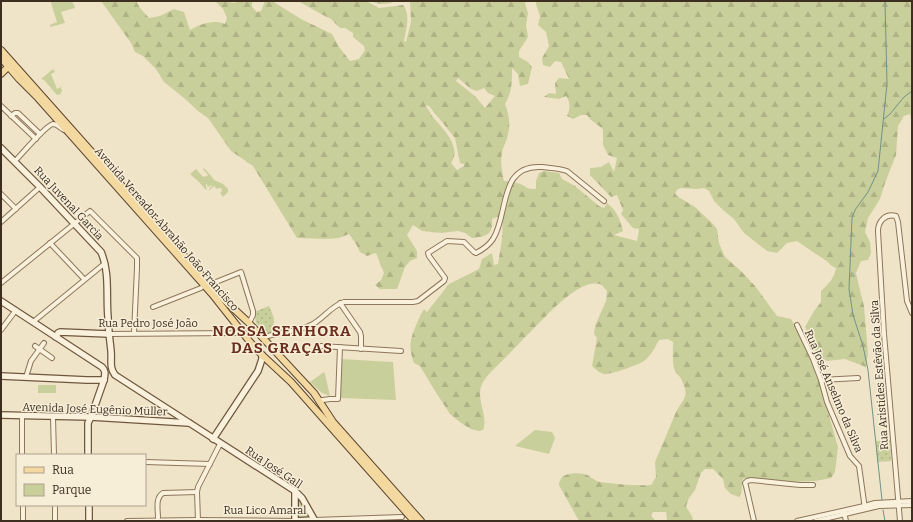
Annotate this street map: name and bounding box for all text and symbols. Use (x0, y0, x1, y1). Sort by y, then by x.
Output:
street label: Avenida Vereador Abrahão João Francisco (92, 145, 241, 314)
street label: Rua Juvenal Garcia (31, 164, 106, 243)
street label: Rua Aristides Estêvão da Silva (868, 299, 891, 451)
street label: Rua Pedro José João (98, 317, 198, 330)
district label: NOSSA SENHORA DAS GRAÇAS (212, 322, 352, 357)
street label: Rua José Anselmo da Silva (802, 328, 865, 455)
street label: Avenida José Eugênio Müller (22, 400, 168, 419)
street label: Rua José Gall (243, 444, 305, 491)
legend (16, 454, 146, 506)
text: Rua (52, 463, 74, 477)
text: Parque (52, 483, 91, 497)
street label: Rua Lico Amaral (223, 504, 307, 517)

